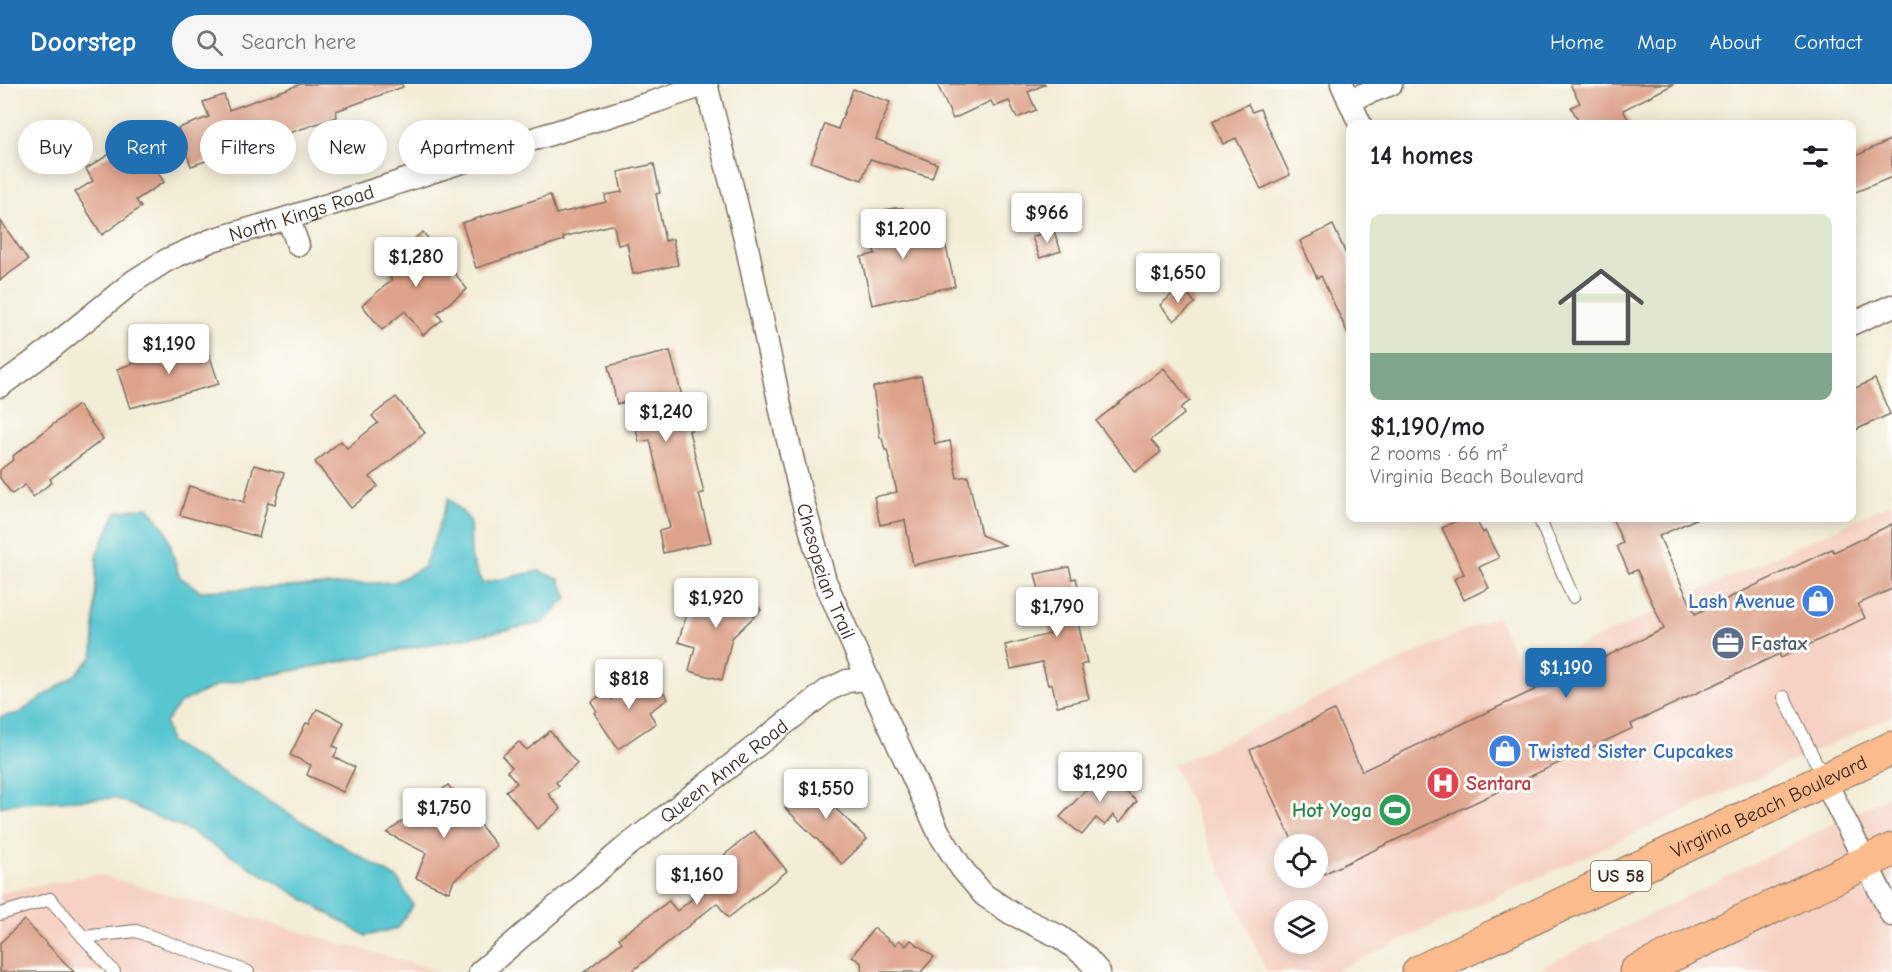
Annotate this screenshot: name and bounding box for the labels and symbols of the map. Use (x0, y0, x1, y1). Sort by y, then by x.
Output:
street label: North Kings Road (226, 180, 377, 246)
pin: $966 (1011, 193, 1083, 244)
pin: $1,200 (854, 209, 952, 260)
pin: $1,280 (367, 237, 465, 288)
pin: $1,650 (1129, 253, 1227, 304)
pin: $1,190 (120, 324, 218, 375)
pin: $1,240 (617, 392, 715, 443)
street label: Chesopeian Trail (792, 501, 860, 643)
pin: $1,920 (667, 578, 765, 629)
shop icon: Lash Avenue (1800, 583, 1836, 619)
pin: $1,790 (1008, 587, 1106, 638)
place label: Lash Avenue (1688, 590, 1795, 613)
office icon: Fastax (1710, 625, 1746, 661)
place label: Fastax (1751, 632, 1808, 655)
pin: $1,190 (1517, 648, 1615, 699)
pin: $818 (593, 659, 665, 710)
street label: Queen Anne Road (655, 714, 793, 828)
shop icon: Twisted Sister Cupcakes (1487, 733, 1523, 769)
place label: Twisted Sister Cupcakes (1528, 740, 1733, 763)
street label: Virginia Beach Boulevard (1667, 751, 1871, 863)
pin: $1,290 (1051, 752, 1149, 803)
hospital icon: Sentara (1425, 765, 1461, 801)
pin: $1,550 (777, 769, 875, 820)
place label: Sentara (1466, 772, 1531, 795)
pin: $1,750 (395, 788, 493, 839)
sports icon: Hot Yoga (1377, 792, 1413, 828)
place label: Hot Yoga (1292, 799, 1372, 822)
pin: $1,160 (648, 855, 746, 906)
road number: US 58 (1591, 861, 1651, 891)

